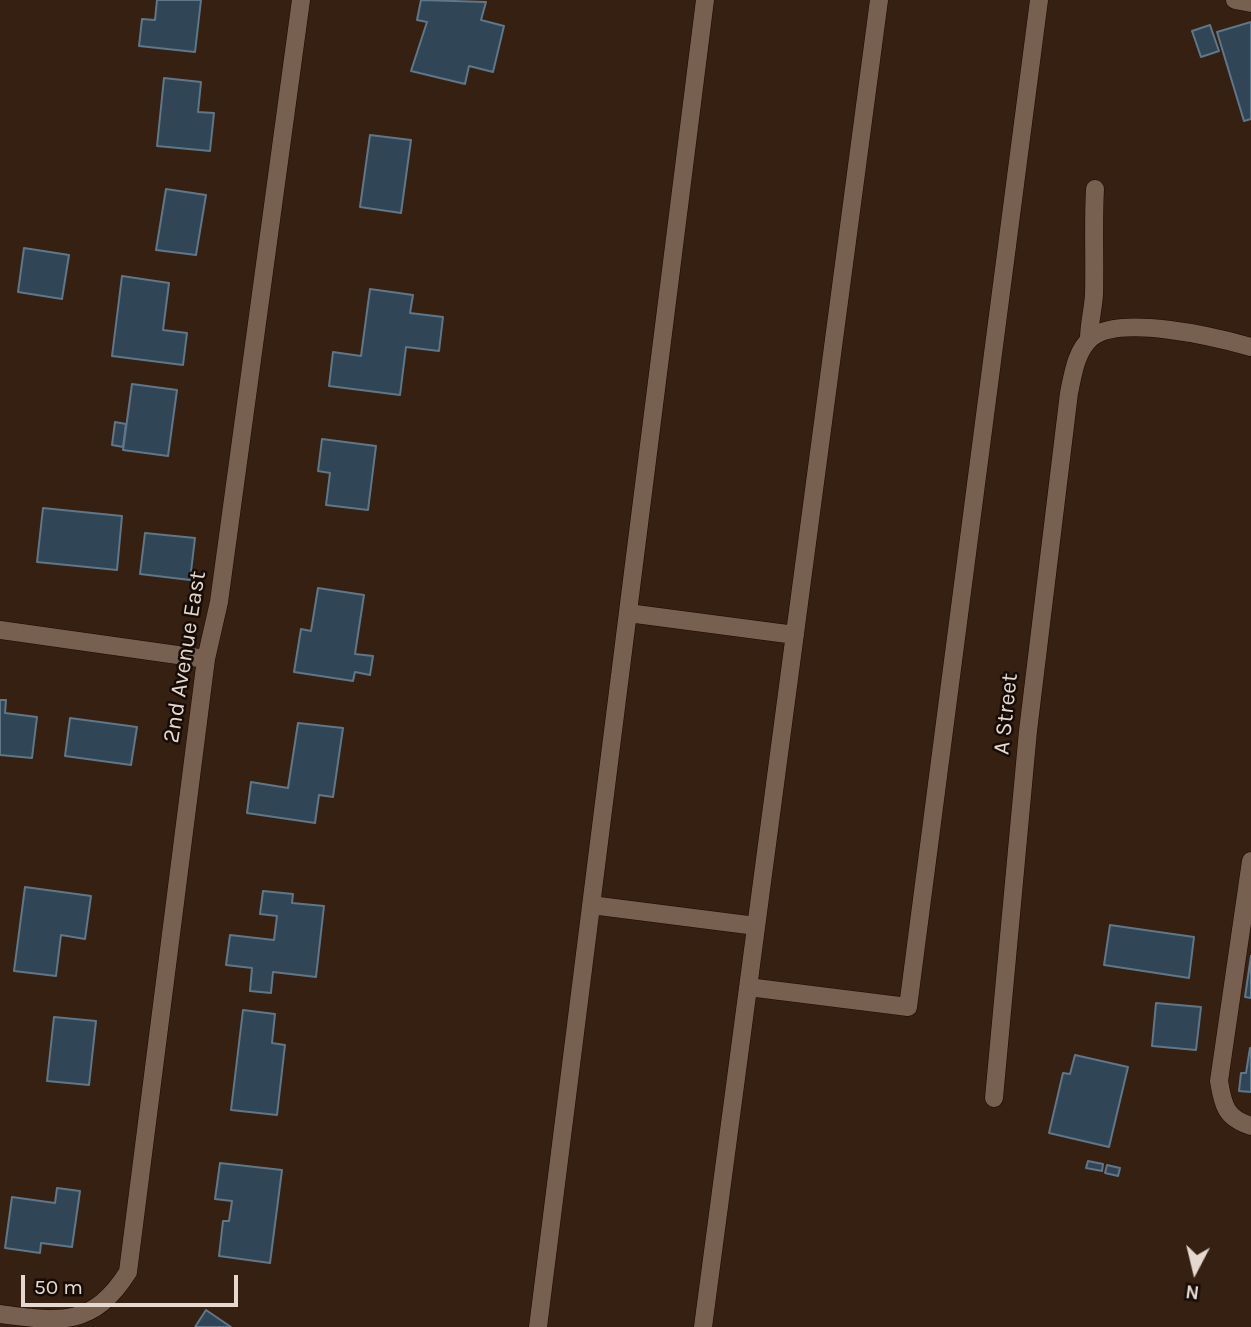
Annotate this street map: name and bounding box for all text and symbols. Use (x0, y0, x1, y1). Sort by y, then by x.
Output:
street label: 2nd Avenue East (158, 569, 212, 745)
street label: A Street (988, 672, 1024, 756)
north arrow (1160, 1236, 1230, 1306)
scale bar (24, 1260, 242, 1304)
text: 50 m (34, 1275, 83, 1299)
text: N (1184, 1280, 1201, 1304)

